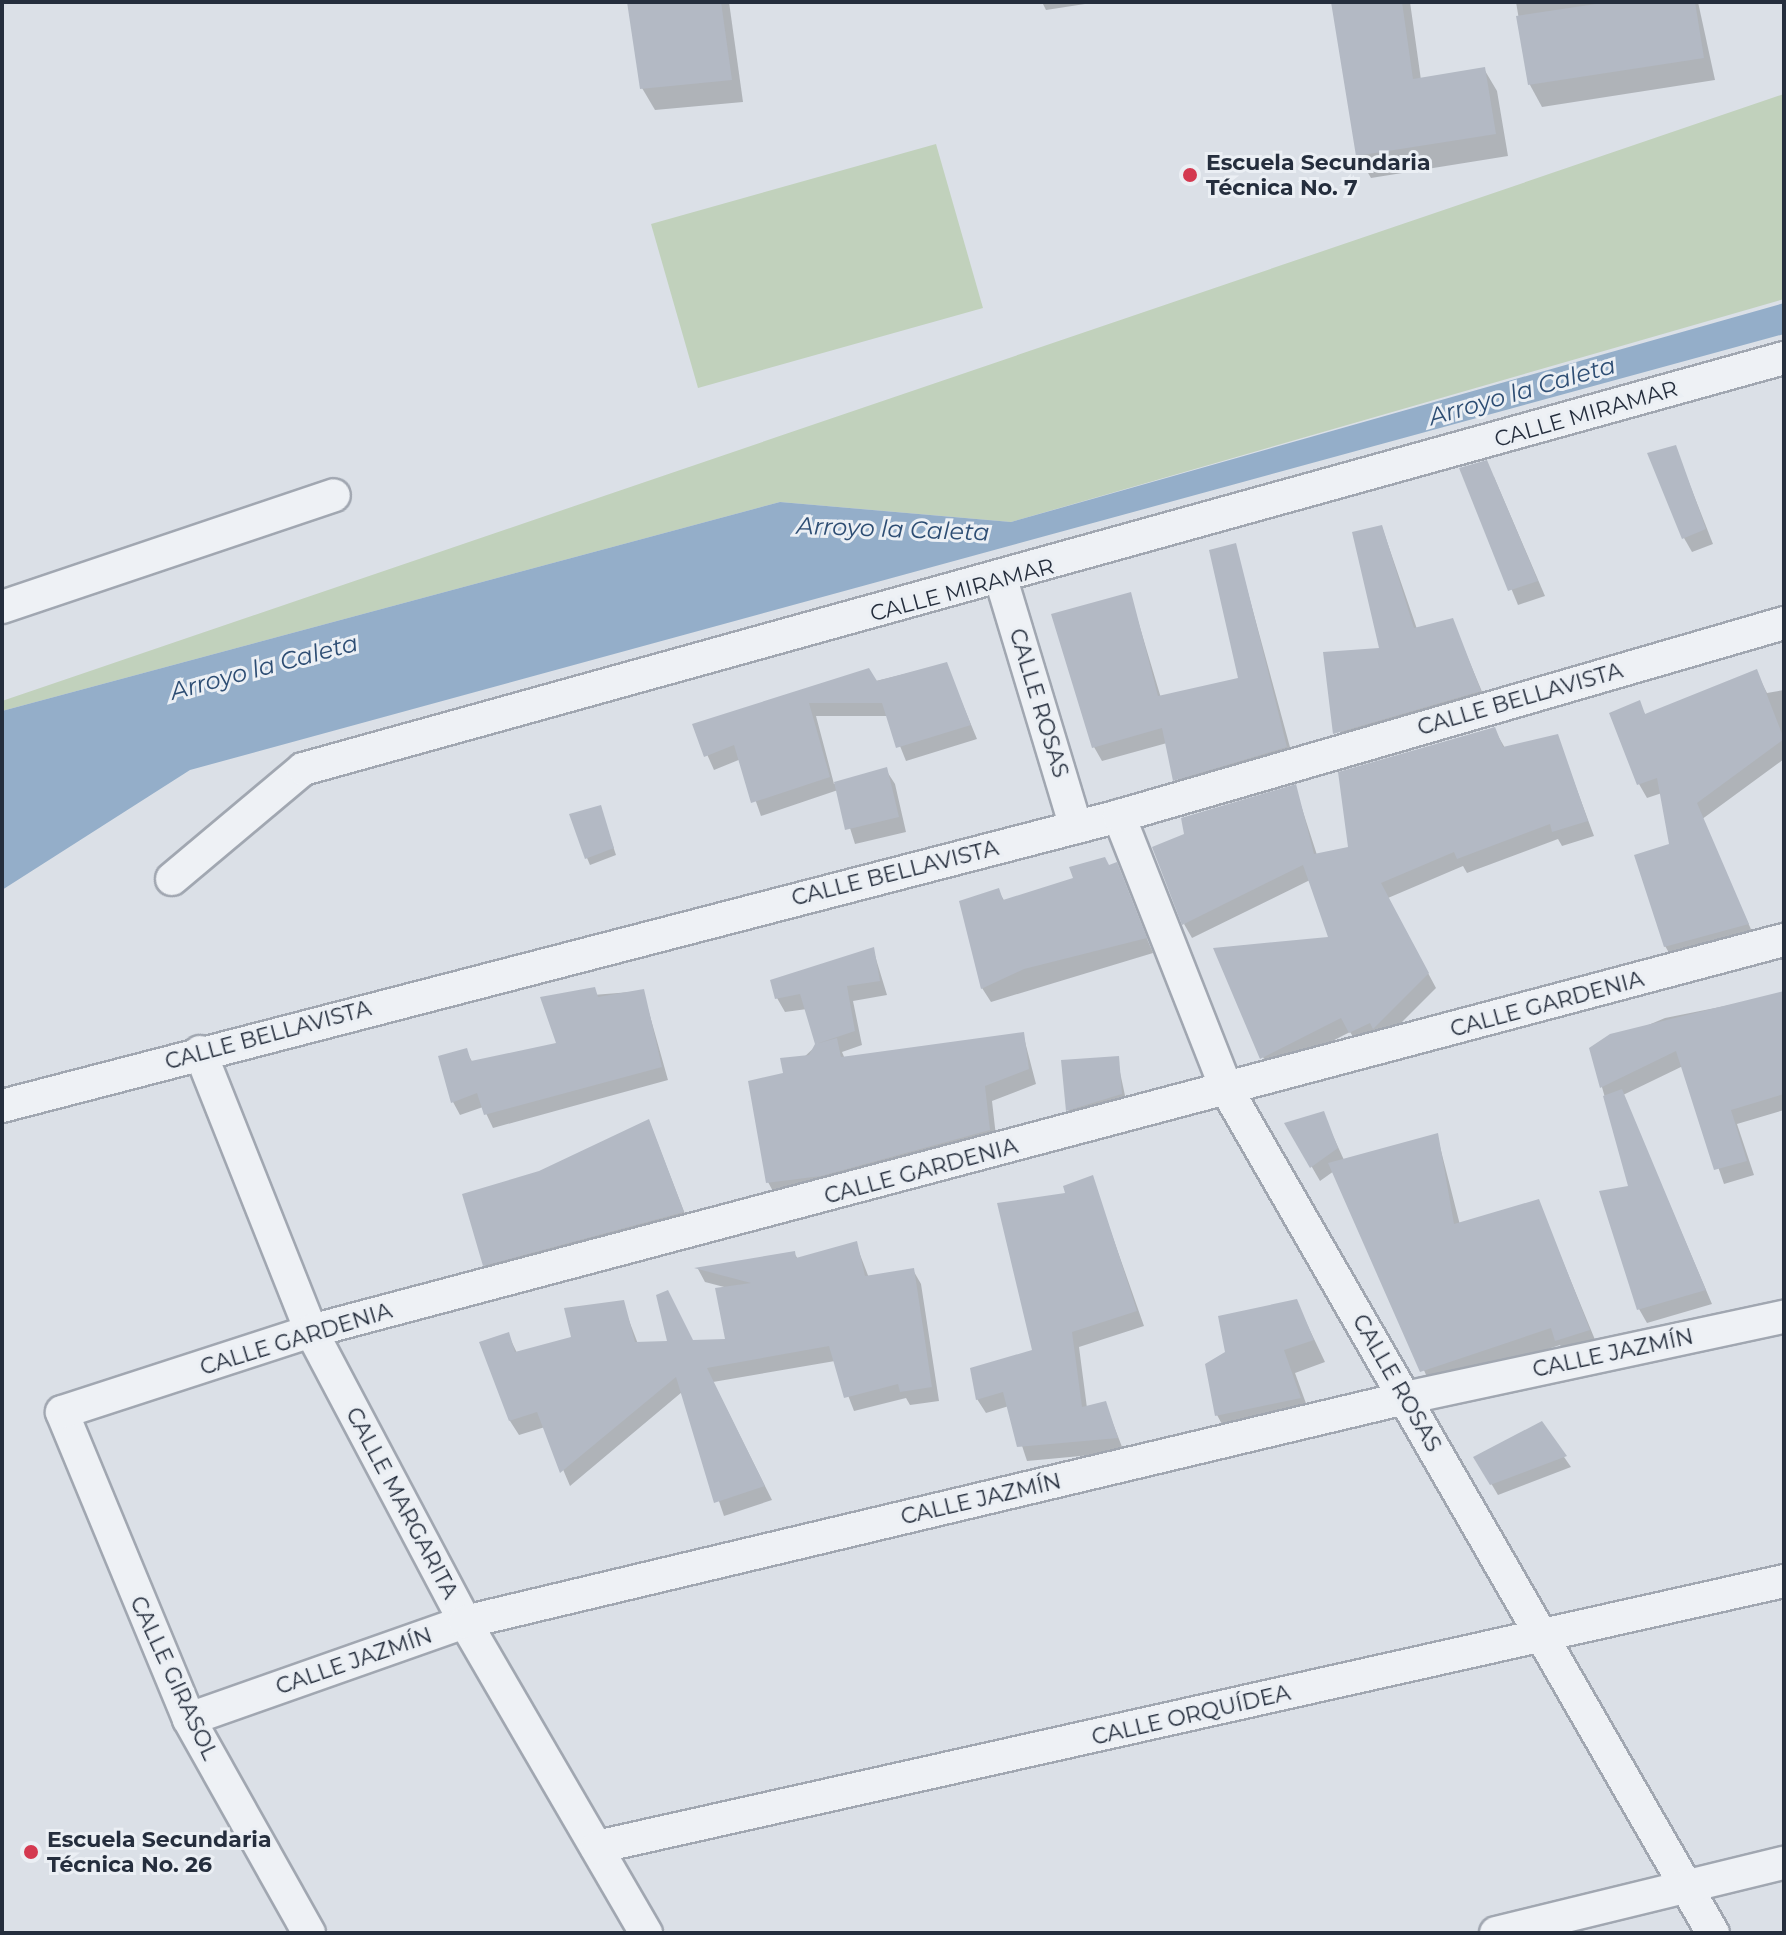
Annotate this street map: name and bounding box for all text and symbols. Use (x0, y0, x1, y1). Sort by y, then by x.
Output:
place label: Escuela Secundaria Técnica No. 7 (1206, 149, 1431, 200)
marker: Escuela Secundaria Técnica No. 7 (1181, 166, 1199, 184)
water label: Arroyo la Caleta (1425, 351, 1619, 431)
street label: CALLE MIRAMAR (1491, 375, 1681, 453)
water label: Arroyo la Caleta (796, 511, 990, 547)
street label: CALLE MIRAMAR (867, 553, 1057, 627)
street label: CALLE ROSAS (1004, 625, 1074, 781)
water label: Arroyo la Caleta (167, 628, 361, 706)
street label: CALLE BELLAVISTA (1414, 657, 1626, 741)
street label: CALLE BELLAVISTA (789, 835, 1001, 911)
street label: CALLE GARDENIA (1447, 965, 1647, 1043)
street label: CALLE BELLAVISTA (162, 995, 374, 1075)
street label: CALLE GARDENIA (821, 1132, 1021, 1210)
street label: CALLE GARDENIA (197, 1297, 395, 1381)
street label: CALLE ROSAS (1347, 1309, 1447, 1457)
street label: CALLE JAZMÍN (1530, 1323, 1696, 1383)
street label: CALLE MARGARITA (340, 1403, 464, 1603)
street label: CALLE JAZMÍN (898, 1468, 1064, 1530)
street label: CALLE GIRASOL (124, 1592, 224, 1764)
street label: CALLE JAZMÍN (272, 1622, 436, 1700)
street label: CALLE ORQUÍDEA (1089, 1679, 1293, 1751)
place label: Escuela Secundaria Técnica No. 26 (47, 1826, 272, 1878)
marker: Escuela Secundaria Técnica No. 26 (22, 1843, 40, 1861)

